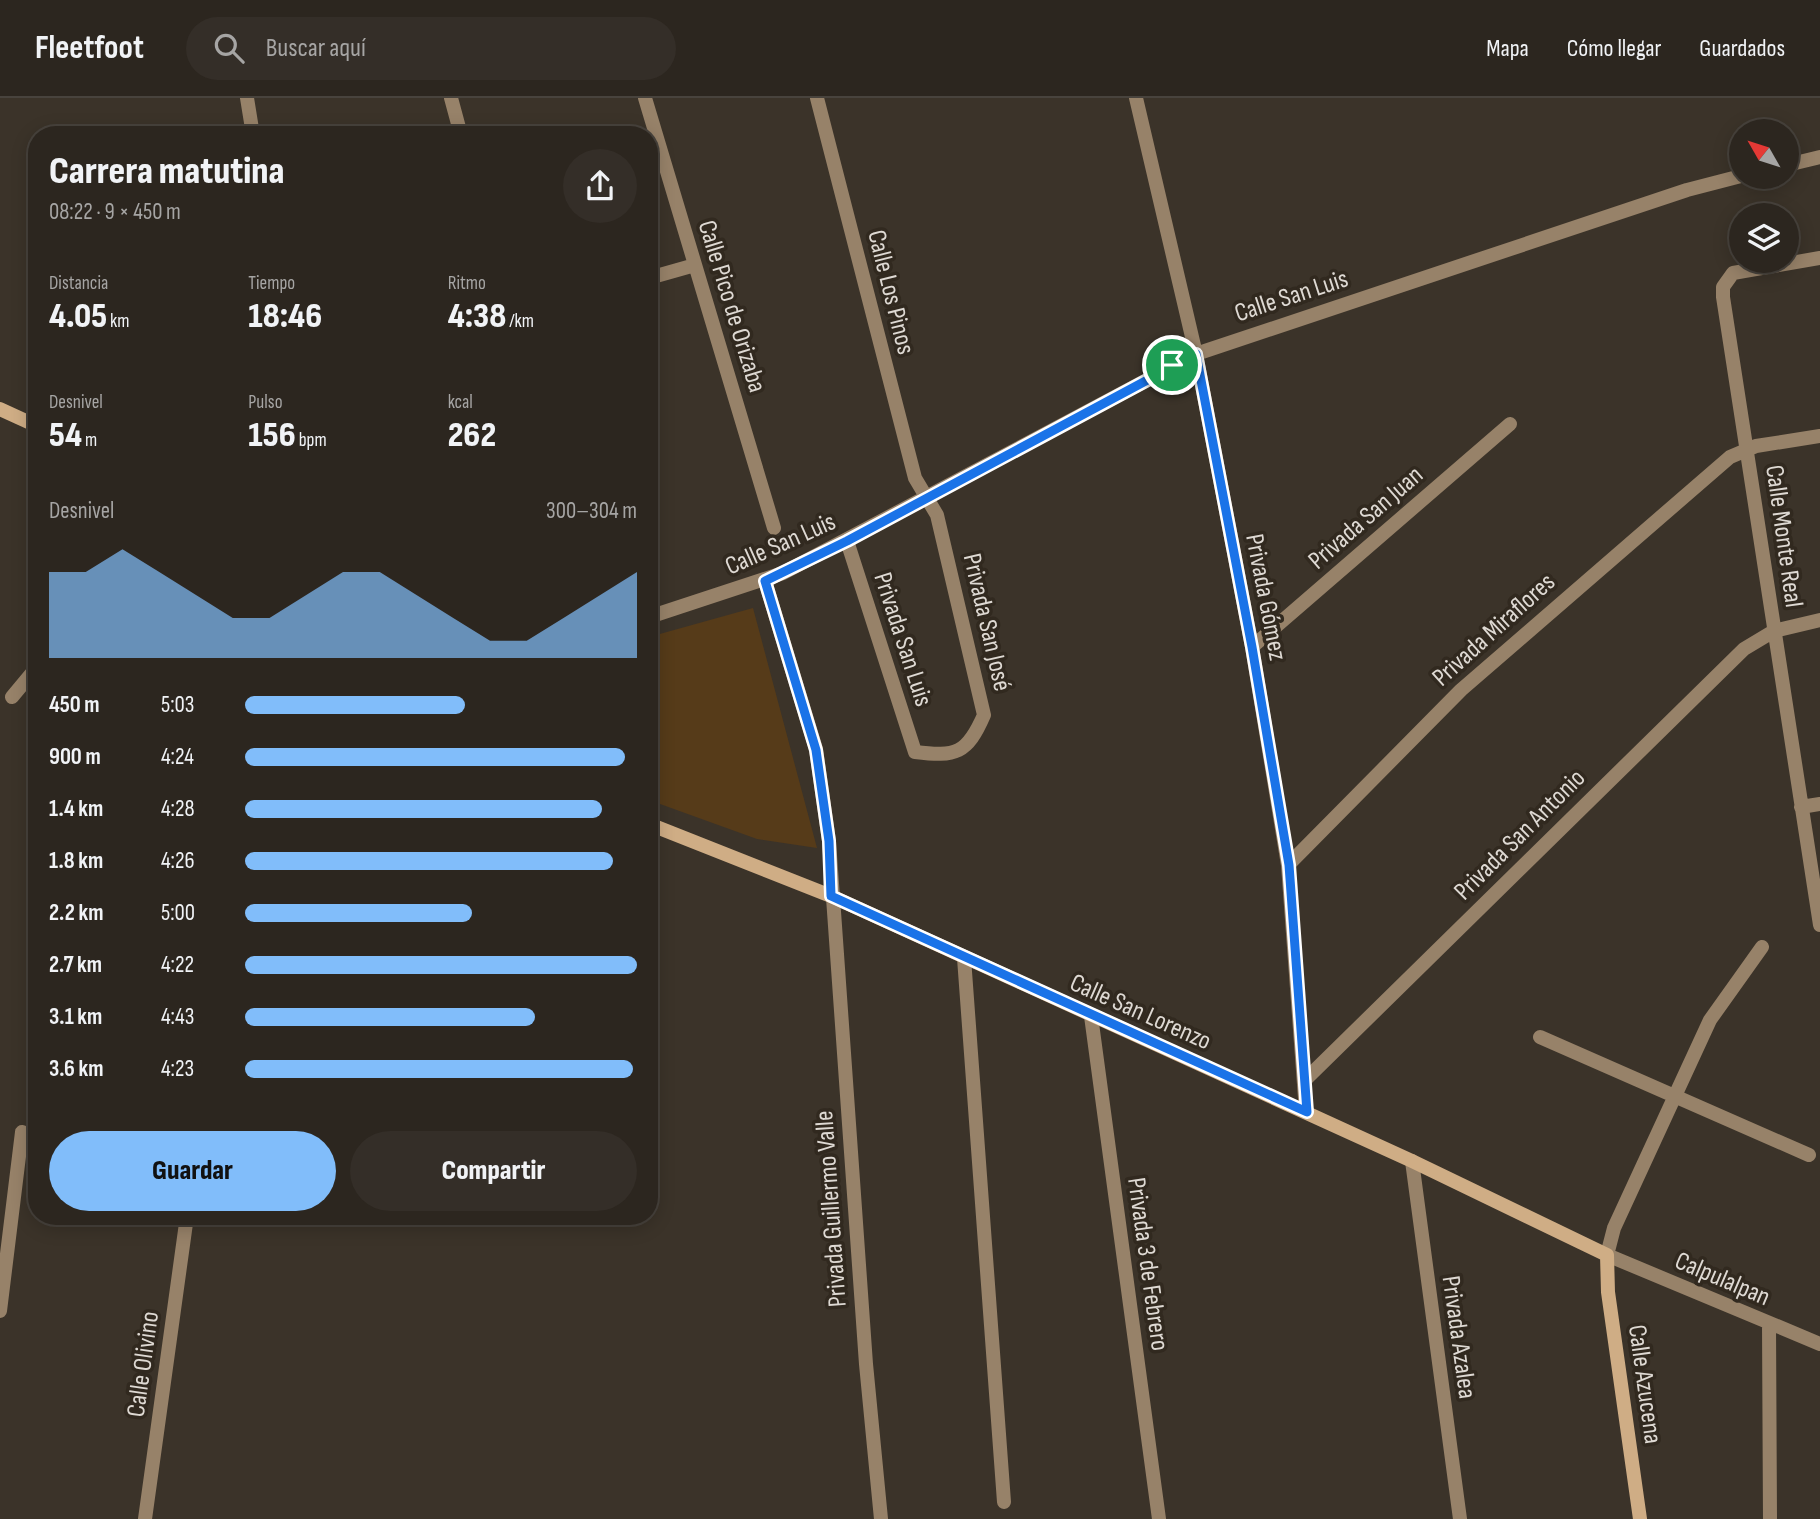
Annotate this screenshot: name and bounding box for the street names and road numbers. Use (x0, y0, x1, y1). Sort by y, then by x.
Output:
street label: Calle Pico de Orizaba (691, 217, 772, 396)
street label: Calle Los Pinos (860, 227, 921, 358)
street label: Calle San Luis (1231, 264, 1352, 329)
street label: Privada San Juan (1302, 460, 1430, 576)
street label: Calle Monte Real (1758, 463, 1809, 609)
street label: Calle San Luis (721, 506, 841, 582)
street label: Privada Gómez (1238, 531, 1293, 663)
street label: Privada San José (956, 551, 1017, 694)
street label: Privada Miraflores (1426, 567, 1562, 693)
street label: Privada San Luis (866, 569, 939, 710)
street label: Privada San Antonio (1448, 763, 1592, 907)
street label: Calle San Lorenzo (1065, 967, 1216, 1057)
street label: Privada Guillermo Valle (809, 1110, 854, 1308)
street label: Privada 3 de Febrero (1120, 1176, 1175, 1353)
street label: Calpulalpan (1670, 1246, 1775, 1313)
street label: Privada Azalea (1435, 1274, 1482, 1401)
street label: Calle Olivino (121, 1309, 166, 1419)
street label: Calle Azucena (1621, 1323, 1668, 1446)

